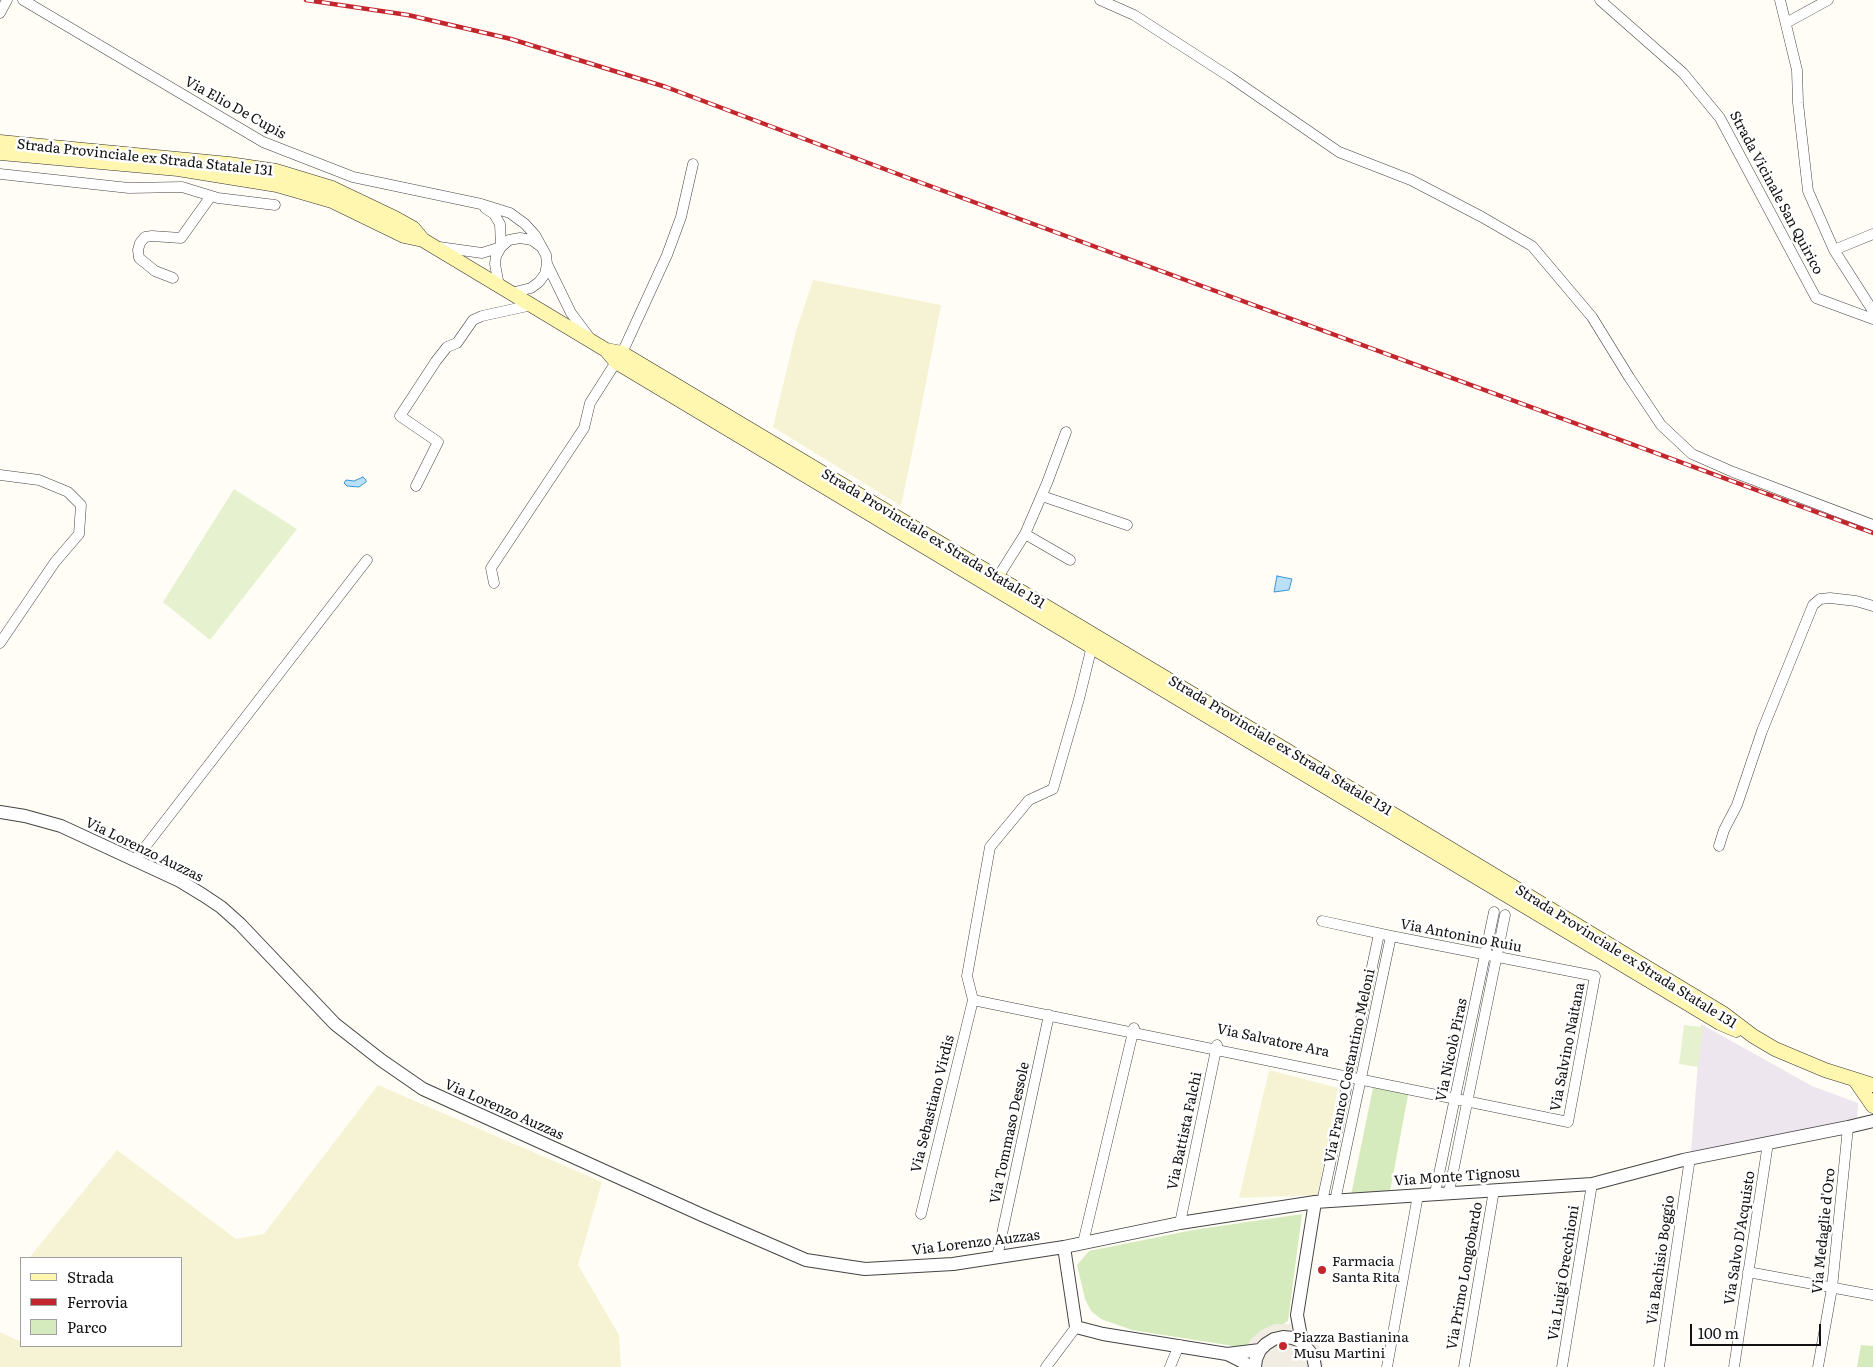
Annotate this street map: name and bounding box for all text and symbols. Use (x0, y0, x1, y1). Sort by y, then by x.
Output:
street label: Via Elio De Cupis (181, 73, 289, 143)
street label: Strada Vicinale San Quirico (1726, 108, 1826, 278)
street label: Strada Provinciale ex Strada Statale 131 (16, 136, 274, 180)
street label: Strada Provinciale ex Strada Statale 131 (818, 465, 1048, 613)
street label: Strada Provinciale ex Strada Statale 131 (1165, 672, 1395, 820)
street label: Via Lorenzo Auzzas (82, 814, 206, 886)
street label: Strada Provinciale ex Strada Statale 131 (1512, 882, 1740, 1032)
street label: Via Antonino Ruiu (1399, 916, 1523, 956)
street label: Via Franco Costantino Meloni (1321, 967, 1379, 1165)
street label: Via Salvino Naitana (1547, 981, 1589, 1113)
street label: Via Nicolò Piras (1433, 997, 1471, 1103)
street label: Via Salvatore Ara (1215, 1021, 1331, 1061)
street label: Via Sebastiano Virdis (908, 1033, 958, 1175)
street label: Via Tommaso Dessole (987, 1061, 1033, 1205)
street label: Via Battista Falchi (1164, 1070, 1206, 1192)
street label: Via Lorenzo Auzzas (442, 1076, 566, 1144)
street label: Via Monte Tignosu (1393, 1164, 1521, 1190)
street label: Via Medaglie d'Oro (1809, 1167, 1839, 1295)
street label: Via Salvo D'Acquisto (1721, 1170, 1759, 1306)
street label: Via Bachisio Boggio (1644, 1194, 1678, 1326)
street label: Via Primo Longobardo (1444, 1201, 1486, 1351)
street label: Via Luigi Orecchioni (1545, 1204, 1583, 1342)
street label: Via Lorenzo Auzzas (911, 1227, 1041, 1259)
place label: Farmacia Santa Rita (1332, 1254, 1400, 1286)
legend (20, 1257, 182, 1347)
marker: Farmacia Santa Rita (1316, 1264, 1328, 1276)
text: Strada (67, 1265, 114, 1288)
text: Ferrovia (67, 1290, 128, 1313)
scale bar (1693, 1314, 1824, 1346)
text: Parco (67, 1315, 107, 1338)
text: 100 m (1698, 1321, 1739, 1344)
place label: Piazza Bastianina Musu Martini (1293, 1330, 1409, 1362)
marker: Piazza Bastianina Musu Martini (1277, 1340, 1289, 1352)

